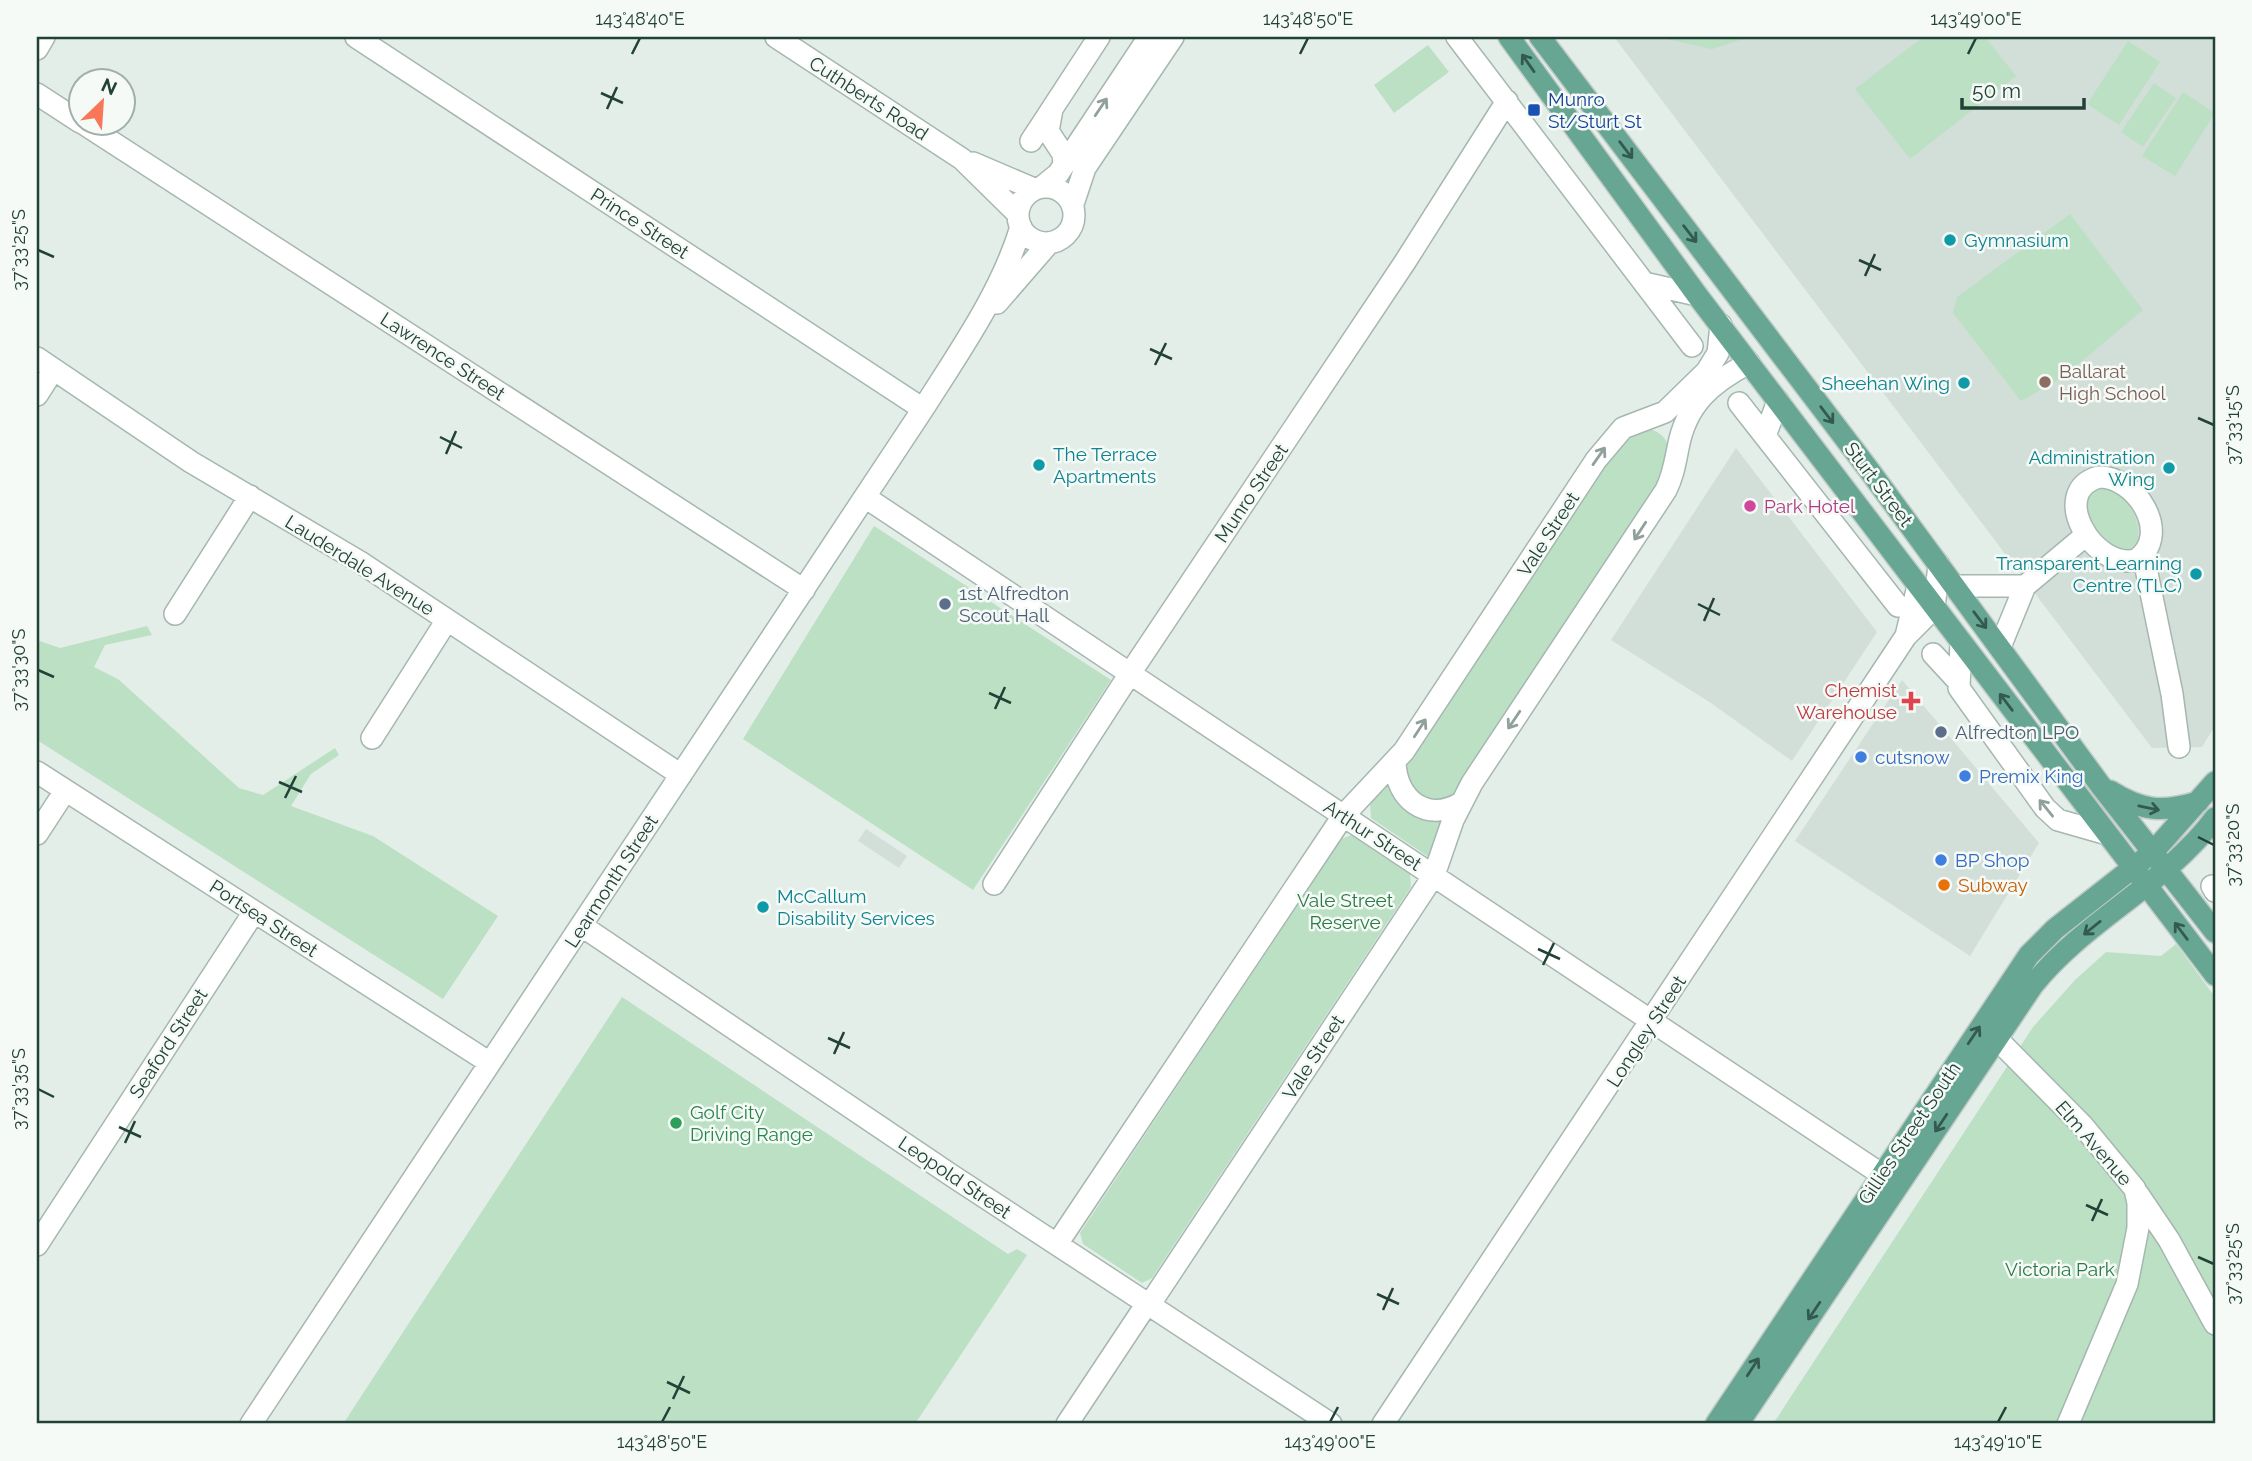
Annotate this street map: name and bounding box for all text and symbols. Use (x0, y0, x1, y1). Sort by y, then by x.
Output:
text: 143°48'40"E (595, 8, 685, 29)
text: 143°48'50"E (1263, 8, 1353, 29)
text: 143°49'00"E (1930, 8, 2022, 29)
street label: Cuthberts Road (805, 51, 933, 145)
one-way arrow (1521, 54, 1535, 73)
north arrow (66, 66, 136, 136)
scale bar (1962, 66, 2084, 110)
text: N (98, 74, 120, 100)
text: 50 m (1972, 78, 2021, 103)
place label: Munro St/Sturt St (1548, 88, 1642, 132)
one-way arrow (1094, 98, 1108, 117)
marker: Munro St/Sturt St (1526, 102, 1542, 118)
one-way arrow (1618, 140, 1633, 159)
street label: Prince Street (587, 183, 694, 263)
text: 37°33'25"S (8, 209, 29, 291)
one-way arrow (1683, 224, 1698, 243)
place label: Gymnasium (1964, 229, 2069, 251)
marker: Gymnasium (1942, 232, 1958, 248)
street label: Lawrence Street (377, 308, 510, 405)
place label: Ballarat High School (2059, 360, 2166, 404)
place label: Sheehan Wing (1822, 372, 1950, 394)
marker: Ballarat High School (2037, 374, 2053, 390)
marker: Sheehan Wing (1956, 375, 1972, 391)
text: 37°33'15"S (2222, 385, 2243, 465)
one-way arrow (1820, 406, 1835, 424)
street label: Sturt Street (1840, 438, 1918, 531)
street label: Munro Street (1210, 439, 1292, 546)
place label: The Terrace Apartments (1053, 443, 1157, 487)
place label: Administration Wing (2028, 446, 2155, 490)
one-way arrow (1592, 447, 1606, 466)
marker: The Terrace Apartments (1031, 457, 1047, 473)
marker: Administration Wing (2161, 460, 2177, 476)
street label: Vale Street (1513, 487, 1584, 580)
place label: Park Hotel (1764, 495, 1856, 517)
marker: Park Hotel (1742, 498, 1758, 514)
street label: Lauderdale Avenue (281, 510, 439, 620)
one-way arrow (1632, 521, 1647, 540)
place label: Transparent Learning Centre (TLC) (1996, 552, 2182, 596)
marker: Transparent Learning Centre (TLC) (2188, 566, 2204, 582)
place label: 1st Alfredton Scout Hall (959, 582, 1069, 626)
marker: 1st Alfredton Scout Hall (937, 596, 953, 612)
one-way arrow (1972, 610, 1987, 629)
text: 37°33'30"S (8, 628, 29, 711)
place label: Chemist Warehouse (1796, 679, 1898, 723)
marker: Chemist Warehouse (1903, 693, 1919, 709)
one-way arrow (1999, 693, 2014, 712)
one-way arrow (1507, 710, 1521, 729)
one-way arrow (1413, 719, 1427, 738)
place label: Alfredton LPO (1955, 721, 2079, 743)
marker: Alfredton LPO (1933, 724, 1949, 740)
place label: cutsnow (1875, 746, 1950, 768)
marker: cutsnow (1853, 749, 1869, 765)
place label: Premix King (1979, 765, 2084, 787)
marker: Premix King (1957, 768, 1973, 784)
street label: Arthur Street (1320, 795, 1426, 875)
one-way arrow (2038, 799, 2054, 817)
one-way arrow (2137, 801, 2160, 815)
text: 37°33'20"S (2222, 804, 2243, 886)
street label: Learmonth Street (560, 810, 662, 951)
place label: BP Shop (1955, 849, 2029, 871)
marker: BP Shop (1933, 852, 1949, 868)
place label: Subway (1958, 874, 2028, 896)
street label: Portsea Street (206, 875, 323, 961)
marker: Subway (1936, 877, 1952, 893)
place label: McCallum Disability Services (777, 885, 935, 929)
park label: Vale Street Reserve (1297, 889, 1394, 933)
marker: McCallum Disability Services (755, 899, 771, 915)
one-way arrow (2084, 920, 2102, 935)
one-way arrow (2174, 922, 2189, 941)
street label: Longley Street (1602, 971, 1691, 1091)
street label: Seaford Street (124, 984, 212, 1102)
street label: Vale Street (1278, 1010, 1349, 1103)
one-way arrow (1967, 1026, 1981, 1045)
text: 37°33'35"S (8, 1048, 29, 1130)
street label: Gillies Street South (1853, 1058, 1965, 1208)
street label: Elm Avenue (2051, 1096, 2137, 1190)
place label: Golf City Driving Range (690, 1101, 813, 1145)
one-way arrow (1934, 1113, 1948, 1132)
marker: Golf City Driving Range (668, 1115, 684, 1131)
street label: Leopold Street (895, 1131, 1016, 1223)
text: 37°33'25"S (2222, 1223, 2243, 1305)
park label: Victoria Park (2005, 1258, 2115, 1280)
one-way arrow (1807, 1301, 1821, 1321)
one-way arrow (1747, 1358, 1761, 1378)
text: 143°48'50"E (617, 1431, 707, 1452)
text: 143°49'00"E (1284, 1431, 1376, 1452)
text: 143°49'10"E (1954, 1431, 2042, 1452)

